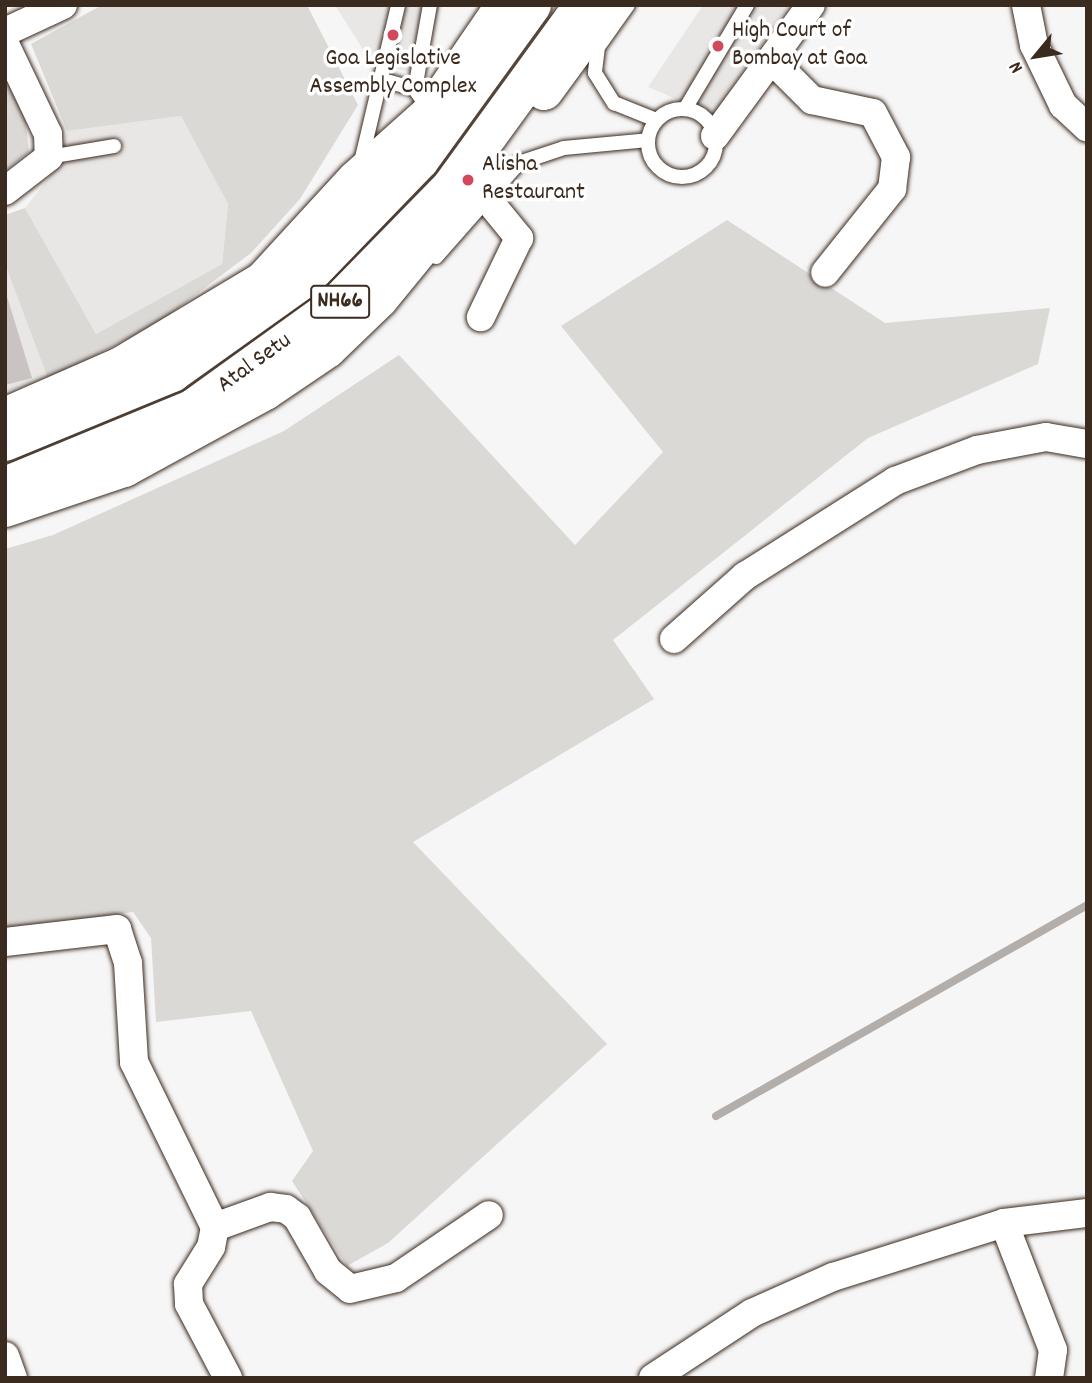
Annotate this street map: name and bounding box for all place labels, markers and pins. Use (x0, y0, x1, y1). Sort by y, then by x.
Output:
place label: High Court of Bombay at Goa (732, 18, 867, 74)
marker: Goa Legislative Assembly Complex (385, 27, 401, 43)
marker: High Court of Bombay at Goa (710, 38, 726, 54)
place label: Goa Legislative Assembly Complex (310, 46, 476, 102)
place label: Alisha Restaurant (482, 152, 585, 208)
marker: Alisha Restaurant (460, 172, 476, 188)

